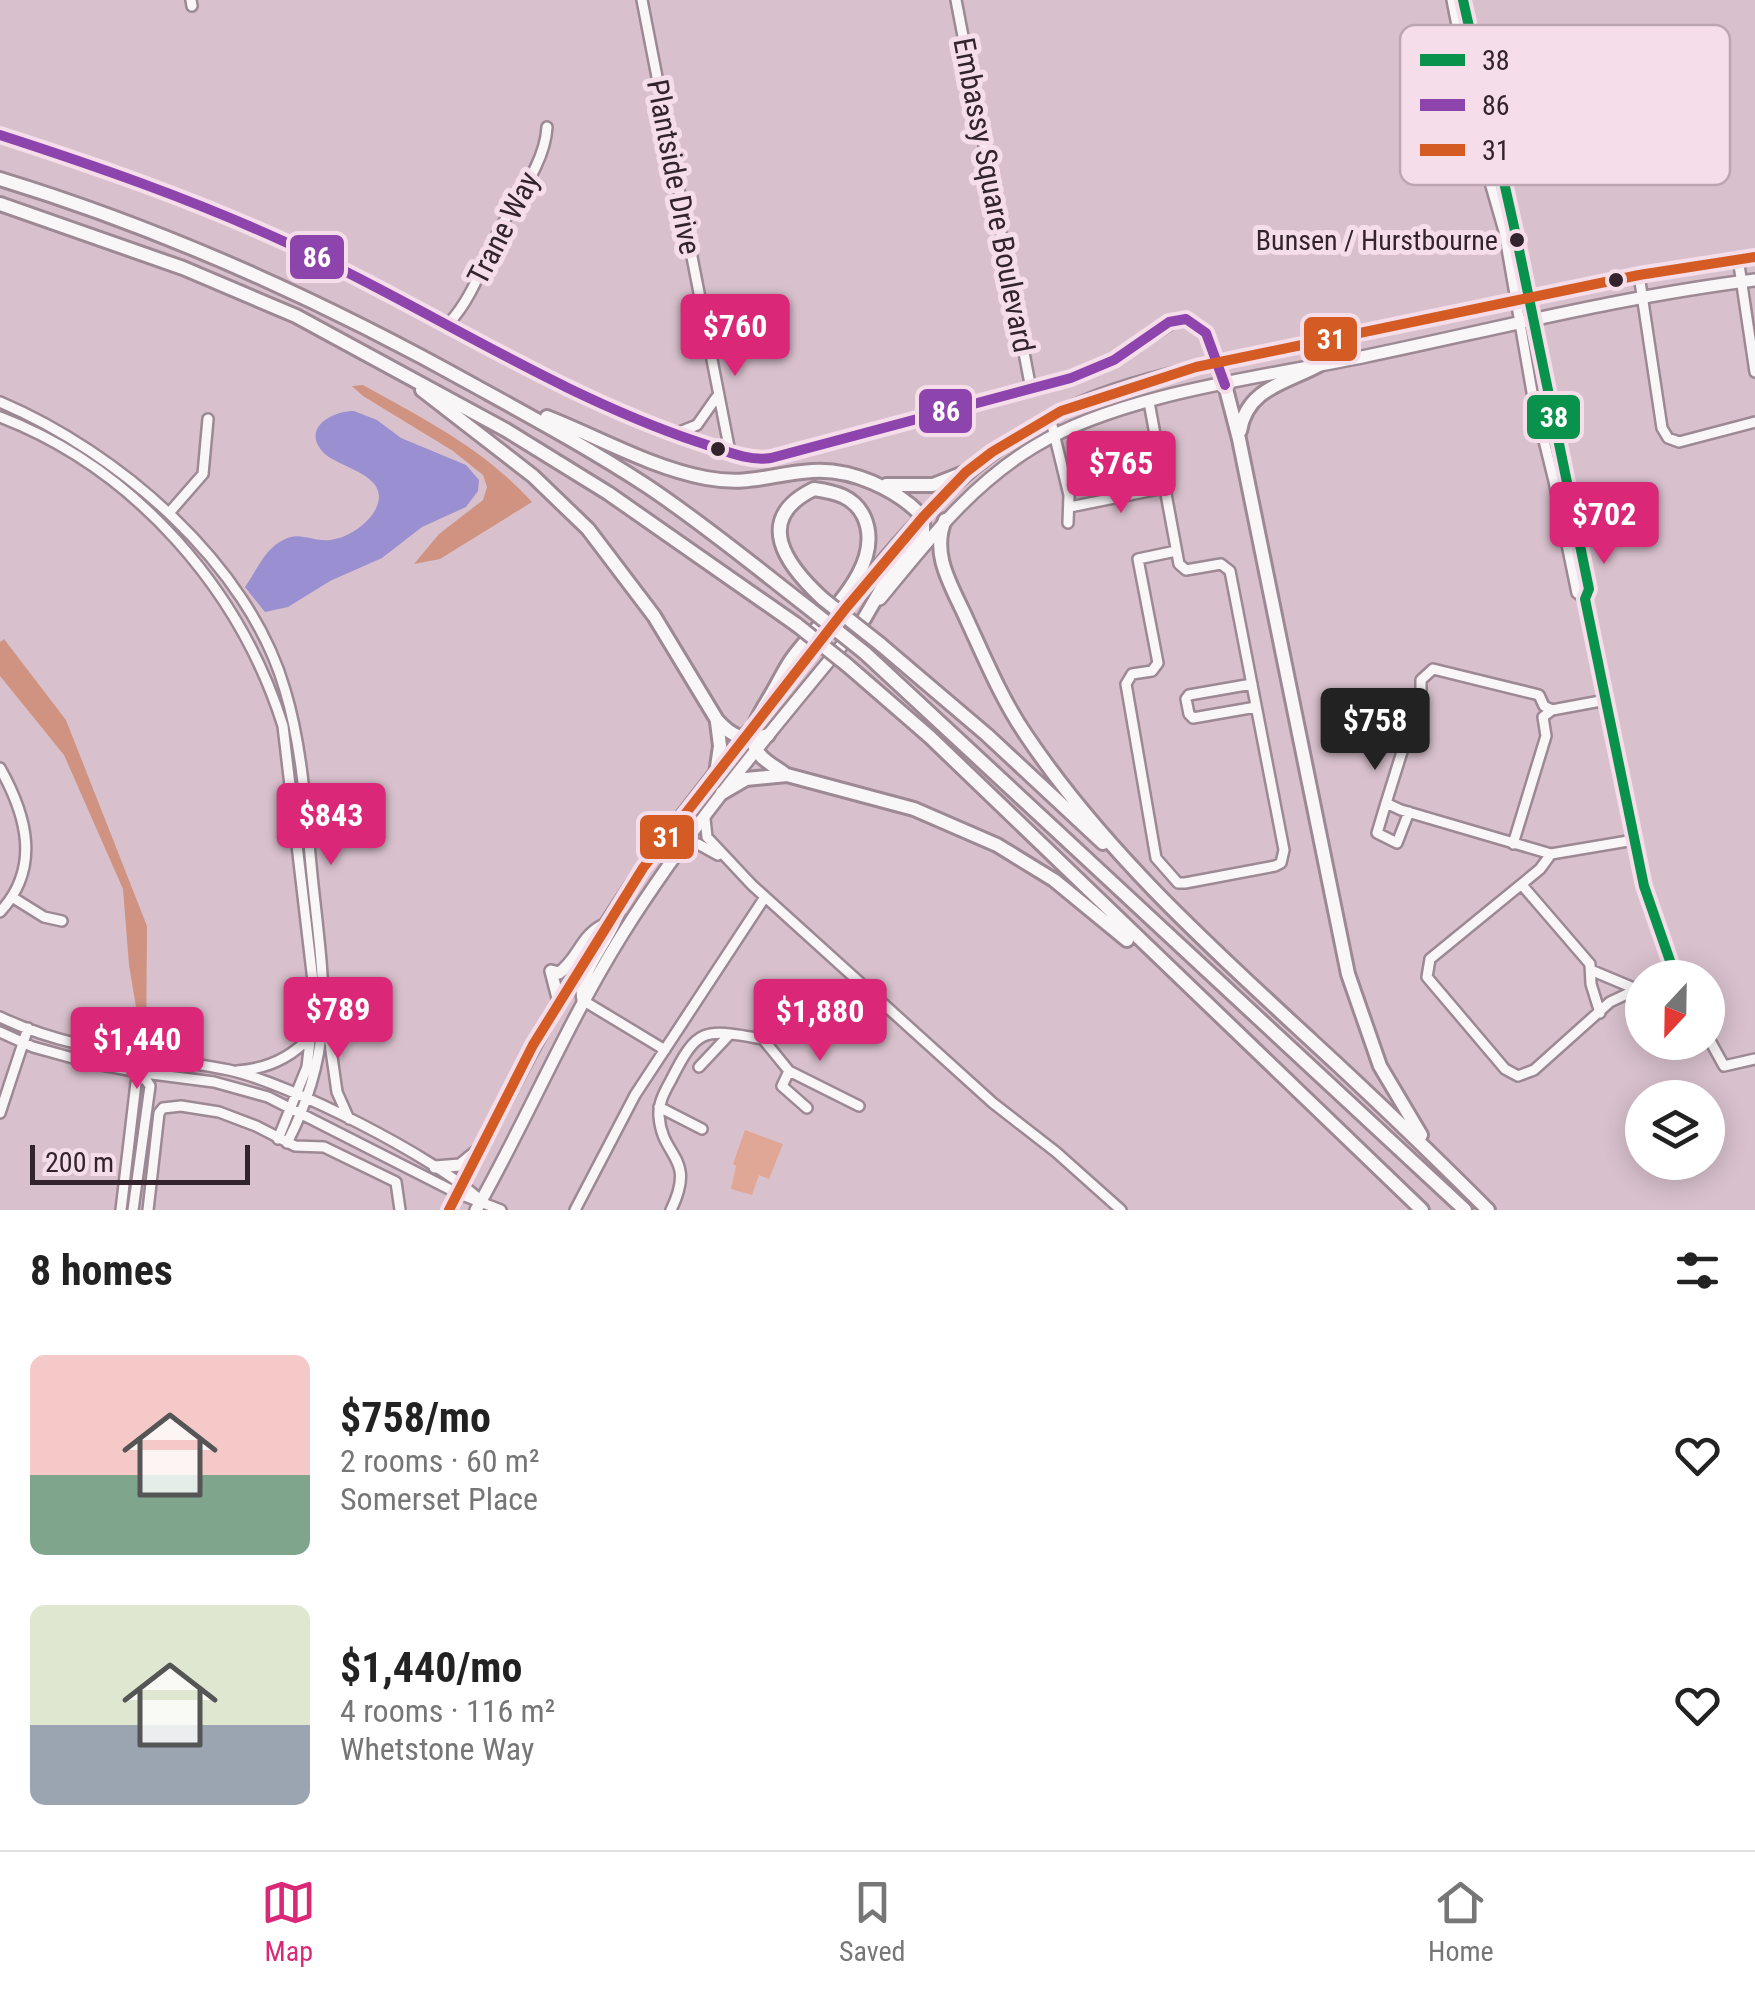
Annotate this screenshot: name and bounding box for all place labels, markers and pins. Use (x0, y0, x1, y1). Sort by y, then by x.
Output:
place label: Bunsen / Hurstbourne (1256, 224, 1498, 257)
marker: Bunsen / Hurstbourne (1507, 230, 1527, 250)
unlabelled marker (1606, 270, 1626, 290)
pin: $760 (676, 294, 794, 379)
pin: $765 (1062, 431, 1180, 516)
unlabelled marker (708, 439, 728, 459)
pin: $702 (1545, 482, 1663, 567)
pin: $758 (1316, 688, 1434, 773)
pin: $843 (272, 783, 390, 868)
pin: $789 (279, 977, 397, 1062)
pin: $1,880 (739, 979, 901, 1064)
pin: $1,440 (56, 1007, 218, 1092)

